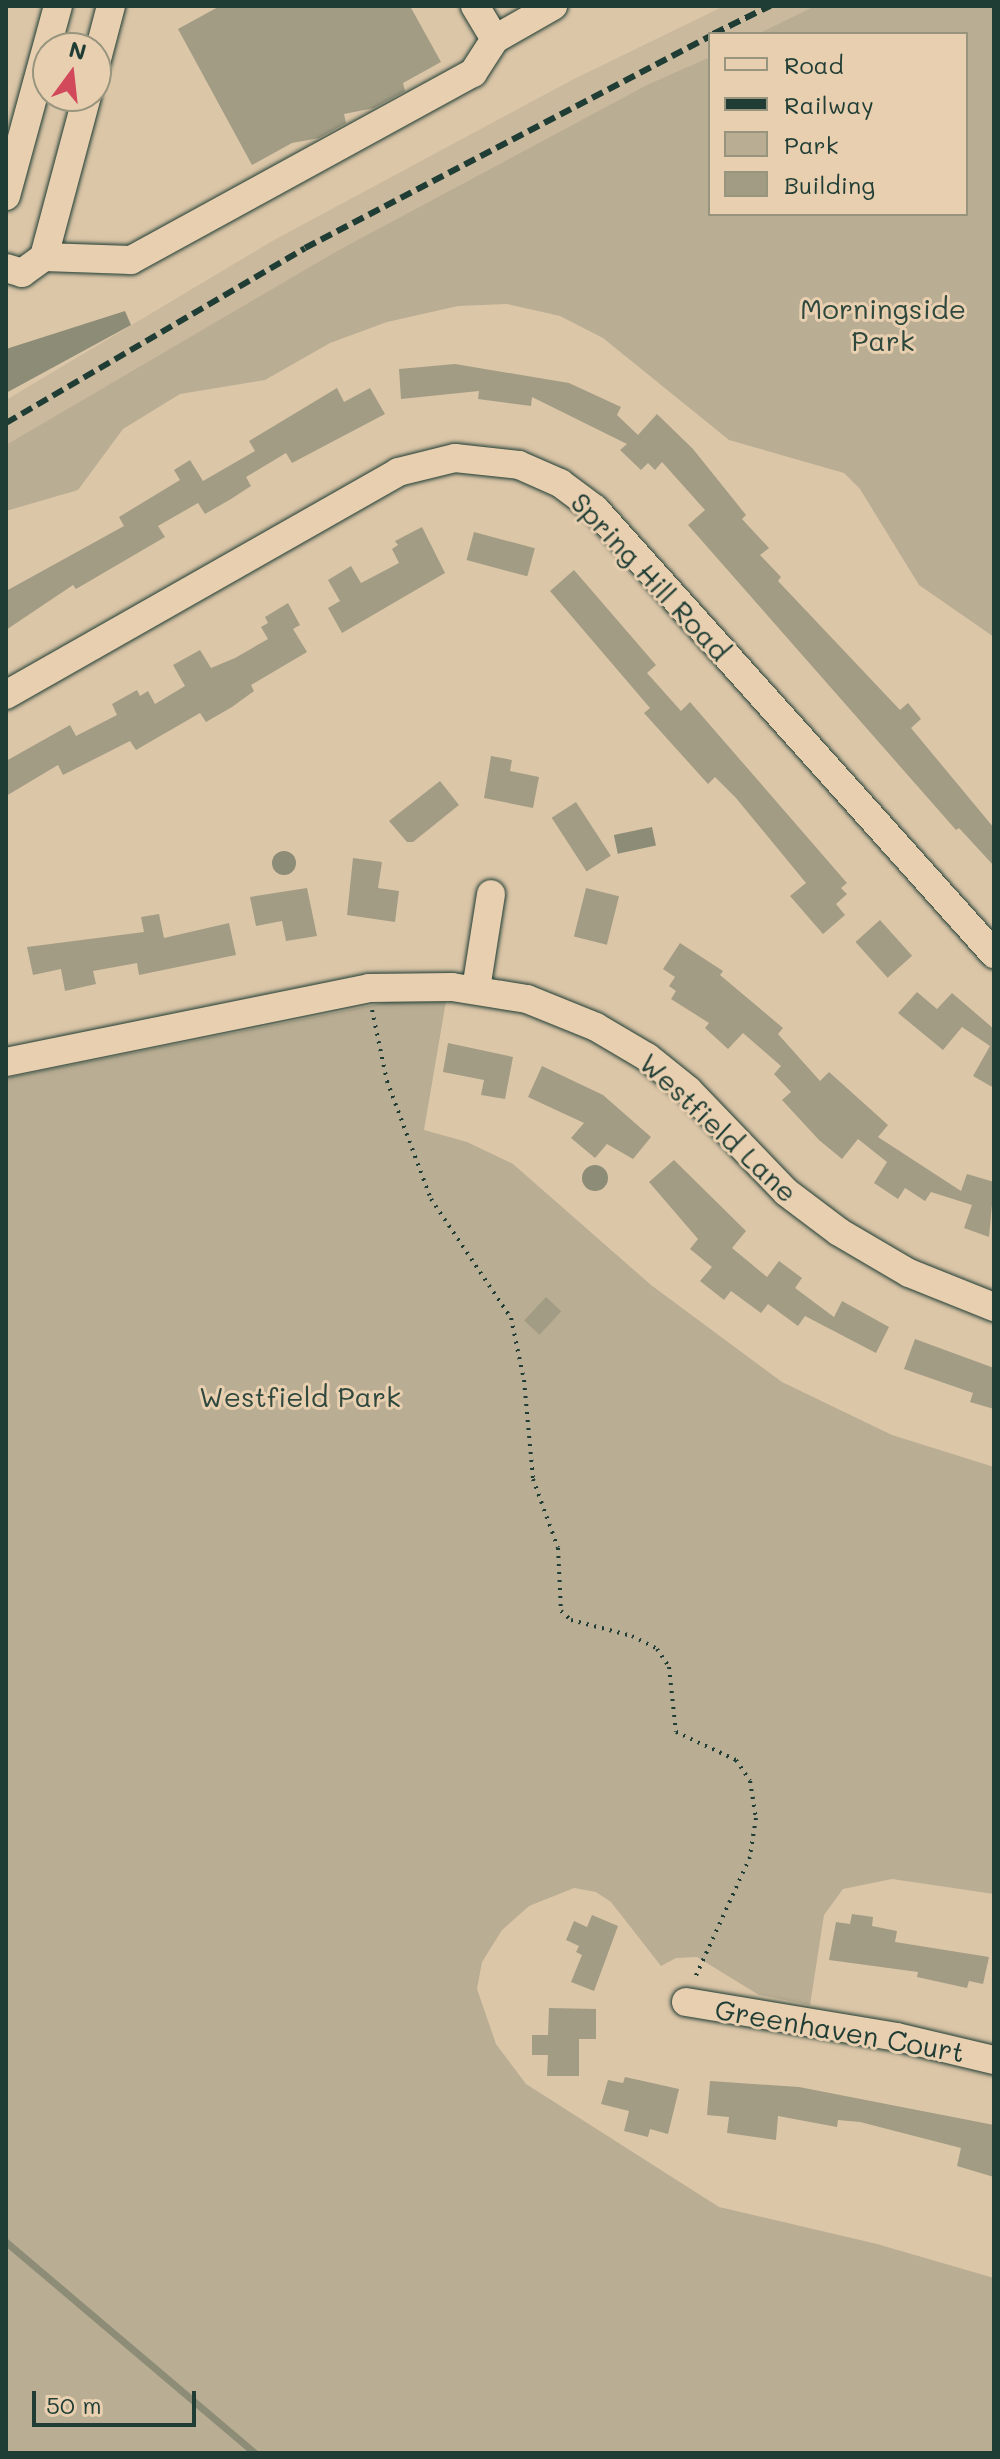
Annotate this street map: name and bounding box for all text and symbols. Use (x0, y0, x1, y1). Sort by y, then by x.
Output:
north arrow (32, 32, 112, 112)
legend (708, 32, 968, 216)
text: N (66, 34, 90, 66)
text: Road (784, 49, 844, 80)
text: Railway (784, 89, 874, 120)
text: Park (784, 129, 838, 160)
text: Building (784, 169, 875, 200)
park label: Morningside Park (800, 291, 966, 357)
street label: Spring Hill Road (564, 485, 738, 667)
street label: Westfield Lane (633, 1045, 805, 1209)
park label: Westfield Park (199, 1379, 401, 1413)
street label: Greenhaven Court (712, 1991, 968, 2069)
scale bar (36, 2375, 200, 2425)
text: 50 m (46, 2389, 102, 2420)

